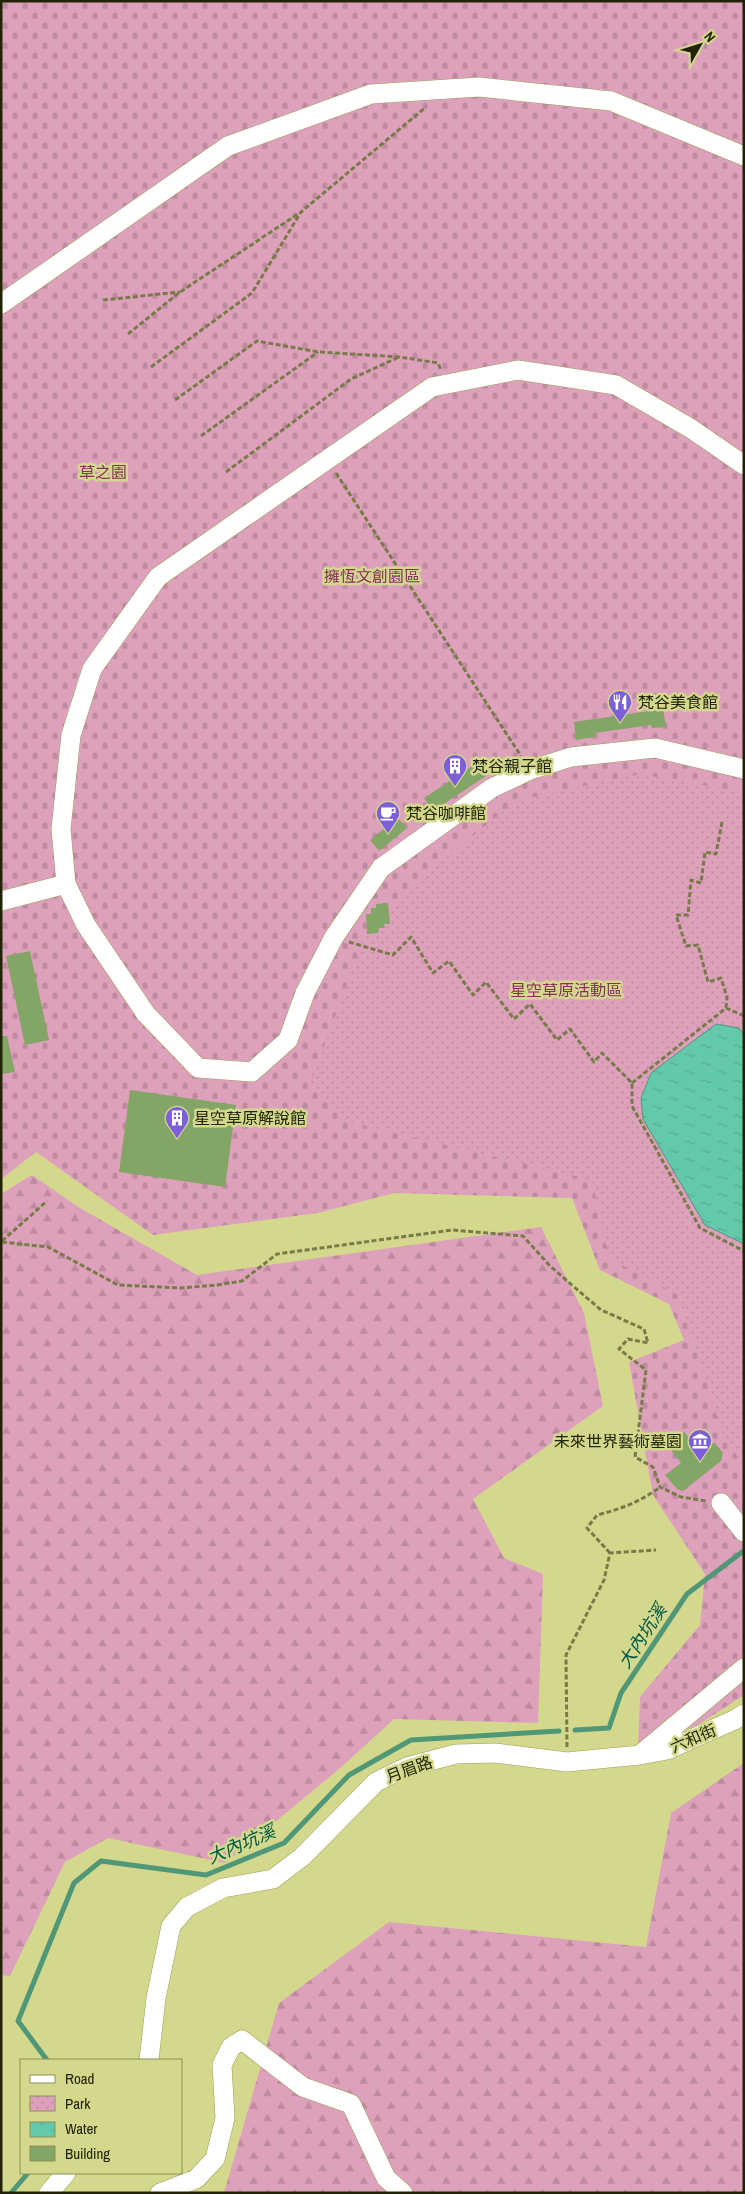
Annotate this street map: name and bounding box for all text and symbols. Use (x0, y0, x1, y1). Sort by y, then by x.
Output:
north arrow (675, 20, 725, 70)
text: N (700, 28, 720, 46)
park label: 草之園 (79, 461, 127, 483)
park label: 擁恆文創園區 (324, 565, 420, 587)
restaurant icon: 梵谷美食館 (607, 689, 633, 723)
place label: 梵谷美食館 (638, 691, 718, 713)
building icon: 梵谷親子館 (442, 753, 468, 787)
place label: 梵谷親子館 (472, 755, 552, 777)
cafe icon: 梵谷咖啡館 (375, 800, 401, 834)
place label: 梵谷咖啡館 (406, 802, 486, 824)
park label: 星空草原活動區 (510, 979, 622, 1001)
building icon: 星空草原解說館 (164, 1105, 190, 1139)
place label: 星空草原解說館 (194, 1107, 306, 1129)
museum icon: 未來世界藝術墓園 (687, 1428, 713, 1462)
place label: 未來世界藝術墓園 (554, 1430, 682, 1452)
water label: 大內坑溪 (612, 1596, 674, 1673)
street label: 六和街 (667, 1718, 719, 1758)
street label: 月眉路 (383, 1750, 435, 1788)
water label: 大內坑溪 (203, 1817, 282, 1870)
legend (20, 2059, 182, 2174)
text: Road (65, 2068, 94, 2089)
text: Park (65, 2093, 91, 2114)
text: Water (65, 2118, 97, 2139)
text: Building (65, 2143, 110, 2164)

